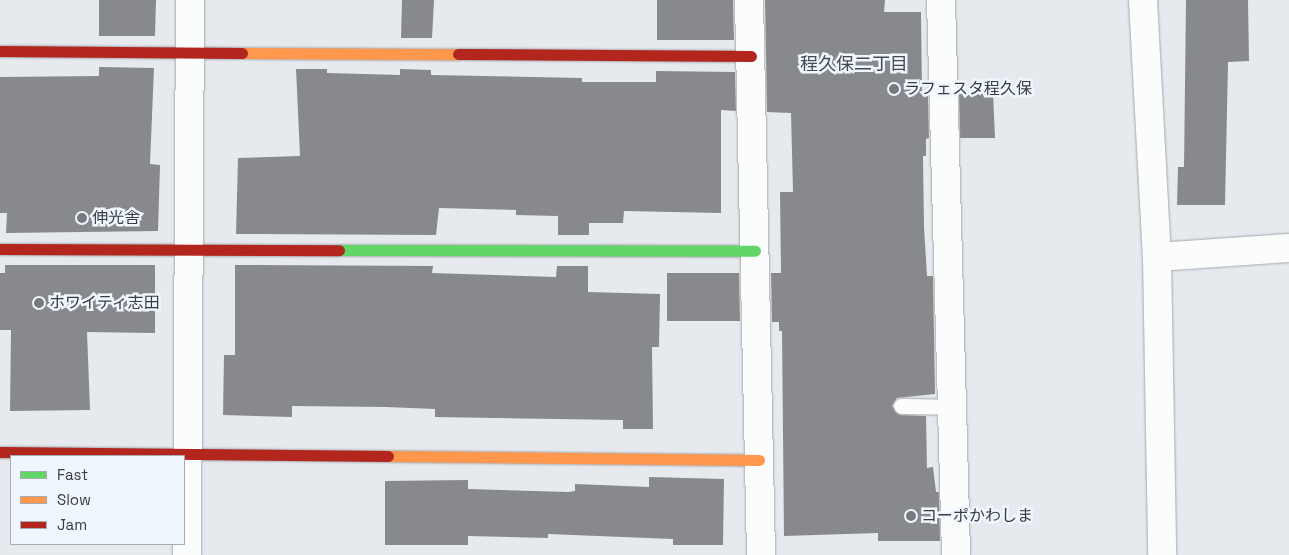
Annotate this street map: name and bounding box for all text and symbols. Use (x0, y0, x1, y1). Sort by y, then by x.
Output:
district label: 程久保二丁目 (800, 53, 908, 75)
place label: ラフェスタ程久保 (904, 79, 1032, 99)
marker: ラフェスタ程久保 (888, 83, 900, 95)
place label: 伸光舎 (92, 208, 140, 228)
marker: 伸光舎 (76, 212, 88, 224)
place label: ホワイティ志田 (49, 293, 161, 313)
marker: ホワイティ志田 (33, 297, 45, 309)
legend (10, 455, 185, 545)
text: Fast (57, 465, 88, 484)
text: Slow (57, 490, 91, 509)
place label: コーポかわしま (921, 506, 1033, 526)
marker: コーポかわしま (905, 510, 917, 522)
text: Jam (57, 515, 87, 534)

